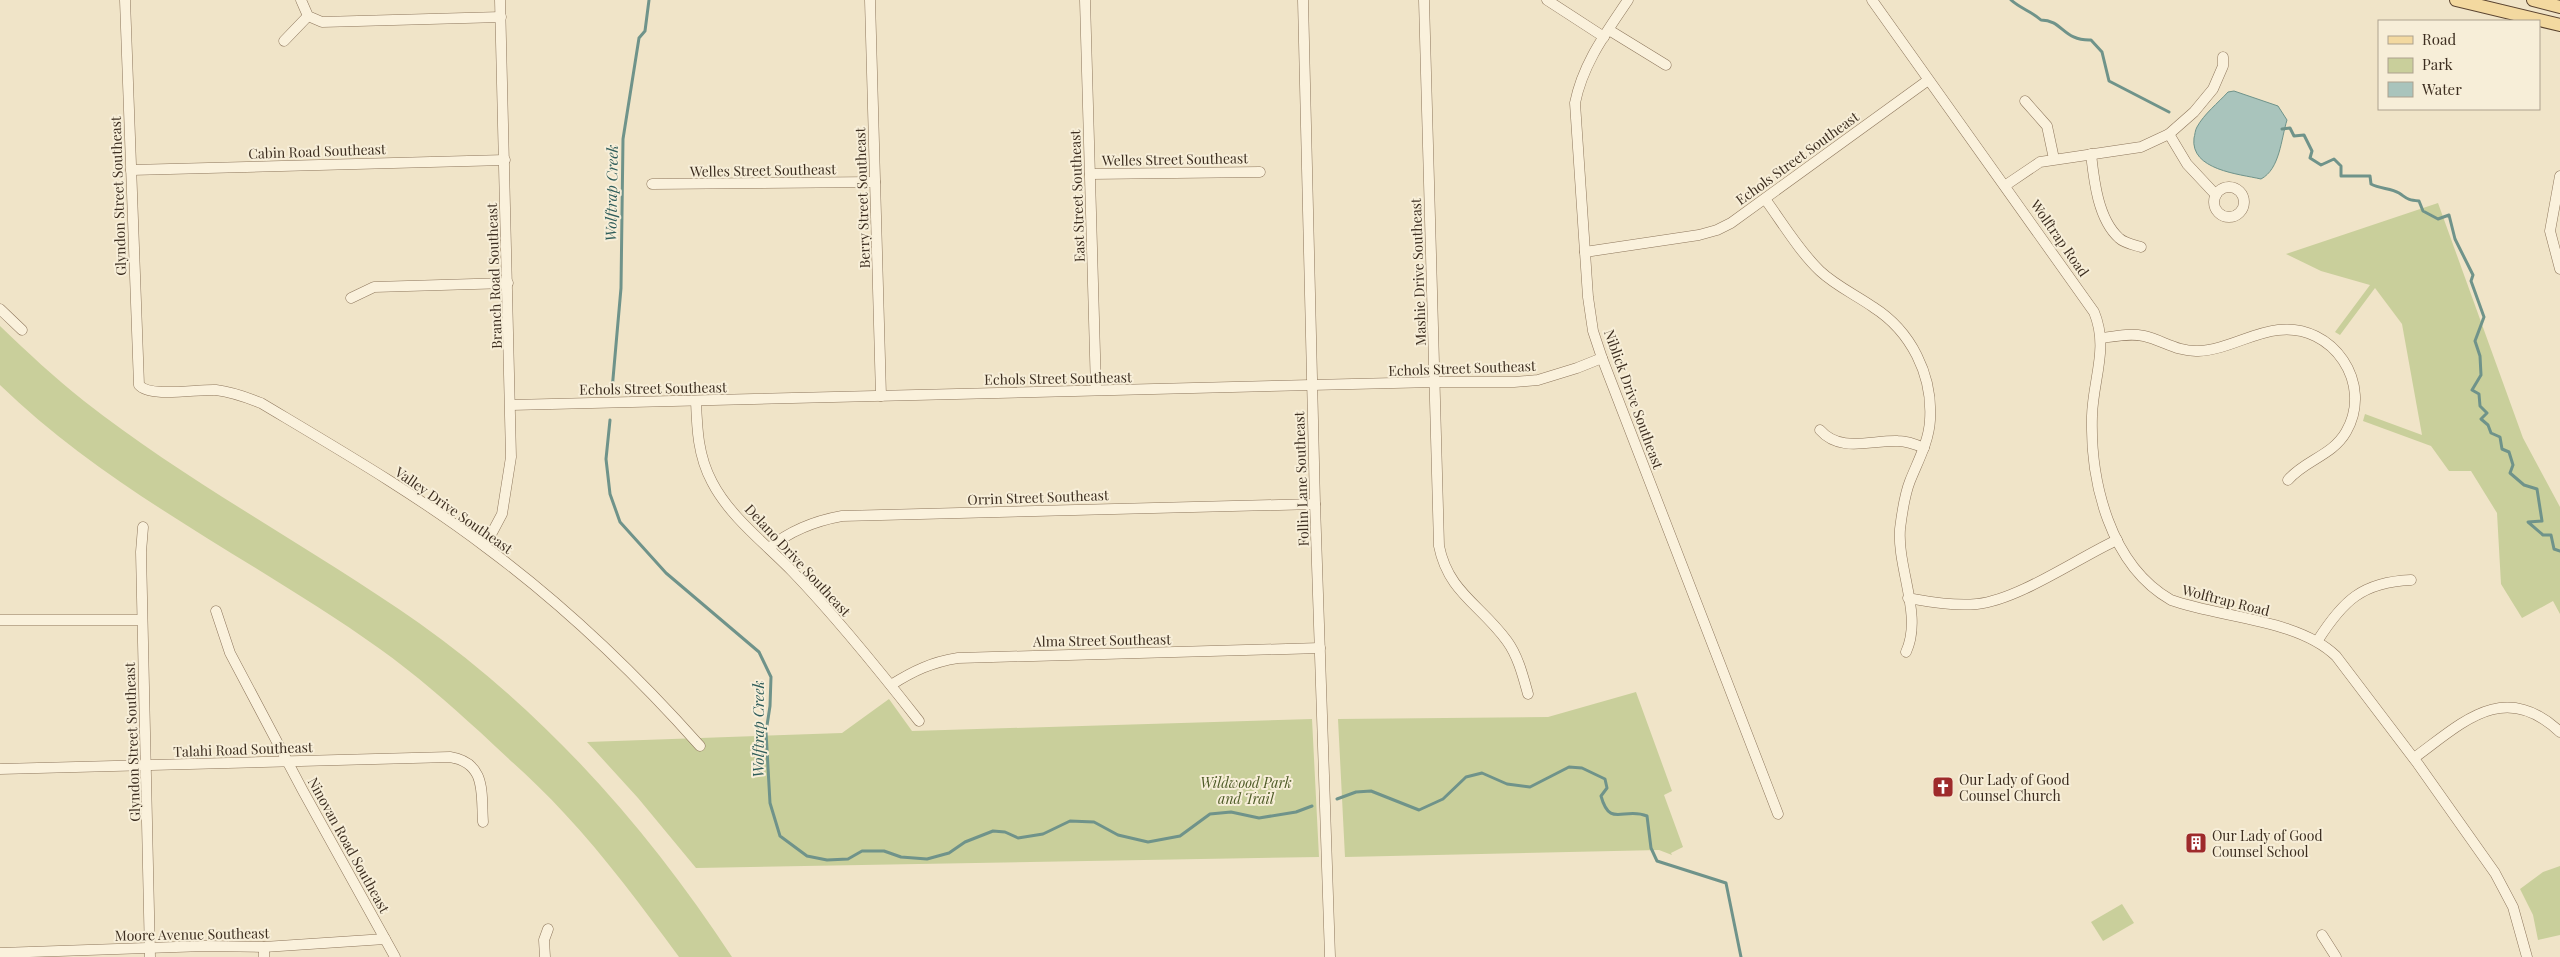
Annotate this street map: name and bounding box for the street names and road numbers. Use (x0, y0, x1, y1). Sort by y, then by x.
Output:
street label: Echols Street Southeast (1732, 106, 1863, 209)
street label: Glyndon Street Southeast (106, 115, 130, 276)
street label: Berry Street Southeast (850, 126, 874, 269)
street label: East Street Southeast (1065, 128, 1089, 263)
street label: Cabin Road Southeast (248, 139, 387, 163)
street label: Welles Street Southeast (1101, 148, 1249, 170)
street label: Welles Street Southeast (689, 159, 837, 181)
street label: Wolftrap Road (2026, 195, 2093, 280)
street label: Mashie Drive Southeast (1406, 197, 1430, 346)
street label: Branch Road Southeast (482, 202, 506, 349)
street label: Niblick Drive Southeast (1600, 327, 1668, 472)
street label: Echols Street Southeast (1388, 356, 1537, 380)
street label: Echols Street Southeast (984, 367, 1133, 389)
street label: Echols Street Southeast (579, 377, 728, 399)
street label: Follin Lane Southeast (1289, 410, 1313, 547)
street label: Valley Drive Southeast (391, 462, 517, 558)
street label: Orrin Street Southeast (967, 485, 1110, 509)
street label: Delano Drive Southeast (741, 500, 856, 621)
street label: Wolftrap Road (2179, 580, 2272, 620)
street label: Alma Street Southeast (1032, 629, 1172, 651)
street label: Glyndon Street Southeast (120, 661, 144, 822)
street label: Talahi Road Southeast (173, 737, 314, 761)
street label: Ninovan Road Southeast (304, 774, 395, 917)
street label: Moore Avenue Southeast (114, 923, 271, 945)

